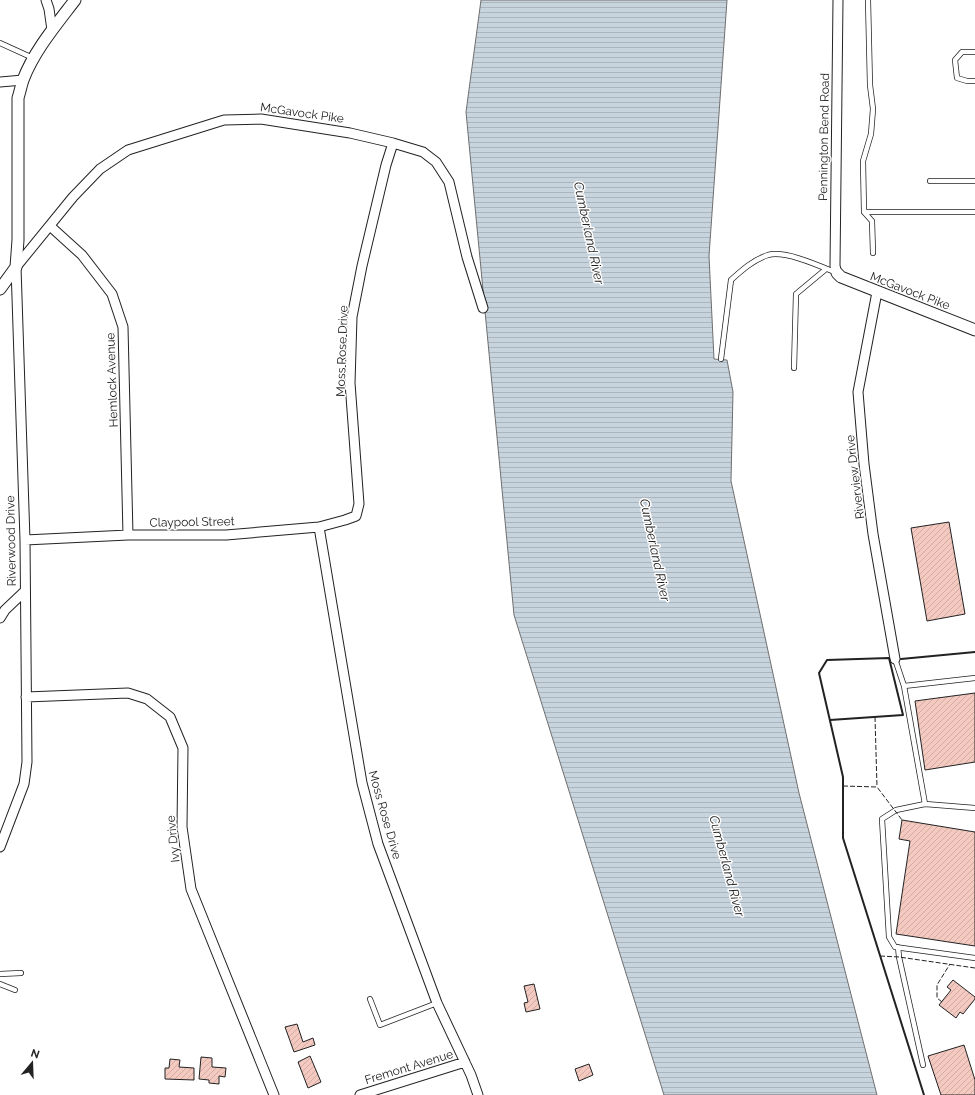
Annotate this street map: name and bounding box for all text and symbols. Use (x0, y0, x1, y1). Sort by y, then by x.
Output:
street label: Pennington Bend Road (816, 73, 832, 201)
street label: McGavock Pike (259, 100, 345, 126)
water label: Cumberland River (571, 180, 607, 286)
street label: McGavock Pike (868, 269, 952, 313)
street label: Moss Rose Drive (333, 305, 351, 397)
street label: Hemlock Avenue (103, 332, 121, 428)
street label: Riverview Drive (843, 434, 867, 520)
street label: Riverwood Drive (3, 495, 19, 587)
water label: Cumberland River (637, 497, 673, 603)
street label: Claypool Street (149, 514, 235, 530)
street label: Moss Rose Drive (366, 769, 404, 861)
water label: Cumberland River (706, 814, 748, 919)
street label: Ivy Drive (164, 815, 182, 863)
north arrow (12, 1043, 52, 1083)
text: N (29, 1047, 41, 1062)
street label: Fremont Avenue (363, 1047, 455, 1087)

